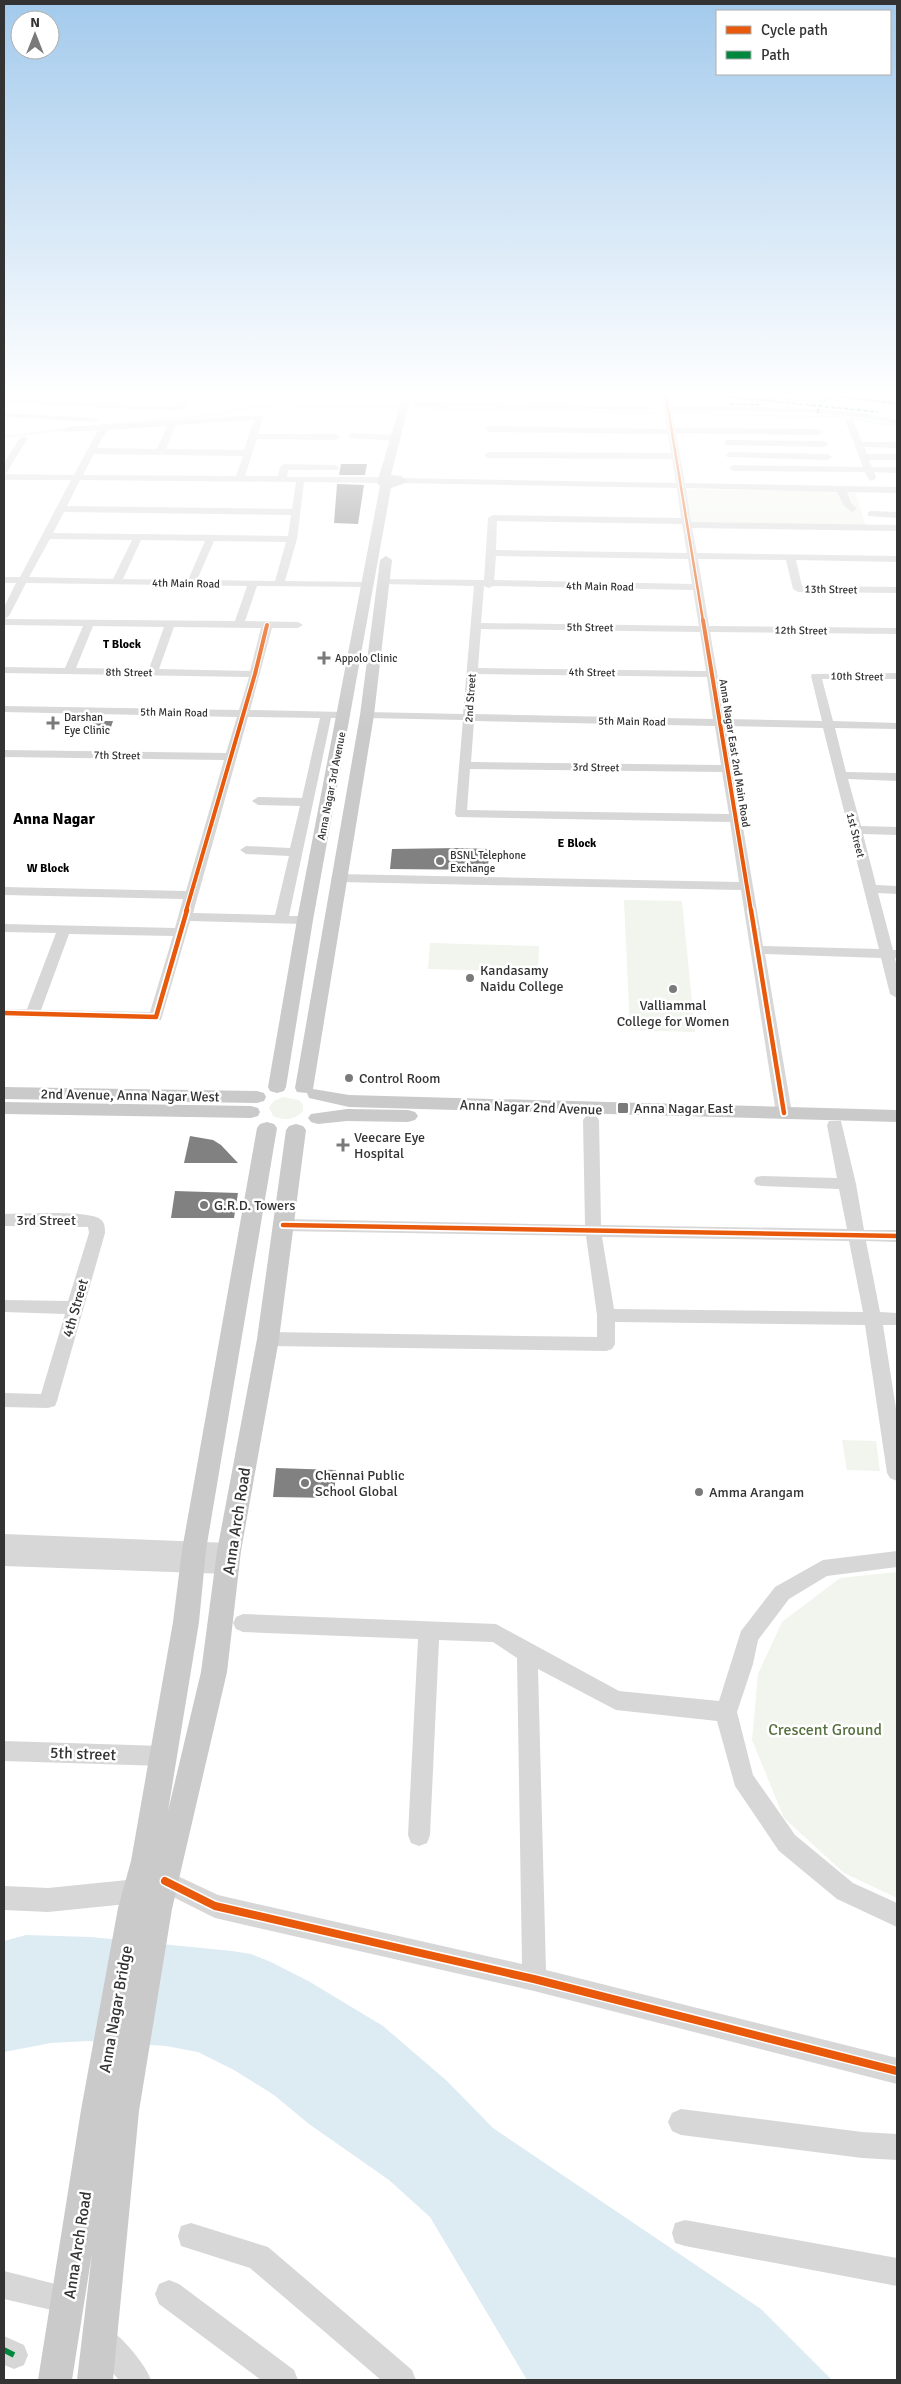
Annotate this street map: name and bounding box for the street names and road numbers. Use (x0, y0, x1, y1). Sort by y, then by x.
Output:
street label: 4th Main Road (152, 576, 220, 591)
street label: 4th Main Road (566, 579, 634, 594)
street label: 13th Street (804, 583, 858, 596)
street label: 5th Street (566, 621, 614, 634)
street label: 12th Street (774, 624, 828, 637)
street label: 8th Street (105, 666, 153, 679)
street label: 4th Street (568, 666, 616, 679)
street label: 10th Street (830, 670, 884, 683)
street label: 2nd Street (462, 673, 479, 723)
street label: Anna Nagar East 2nd Main Road (716, 678, 753, 828)
street label: 5th Main Road (140, 705, 208, 720)
street label: 5th Main Road (598, 714, 666, 729)
street label: Anna Nagar 3rd Avenue (315, 731, 348, 841)
street label: 7th Street (93, 749, 141, 762)
street label: 3rd Street (572, 761, 620, 774)
street label: 1st Street (844, 811, 867, 859)
street label: 2nd Avenue, Anna Nagar West (40, 1085, 220, 1106)
street label: Anna Nagar 2nd Avenue (459, 1097, 603, 1118)
street label: 3rd Street (16, 1212, 76, 1229)
street label: 4th Street (59, 1277, 92, 1339)
street label: Anna Arch Road (219, 1466, 255, 1576)
street label: 5th street (49, 1743, 117, 1765)
street label: Anna Nagar Bridge (95, 1944, 137, 2074)
street label: Anna Arch Road (60, 2190, 96, 2300)

